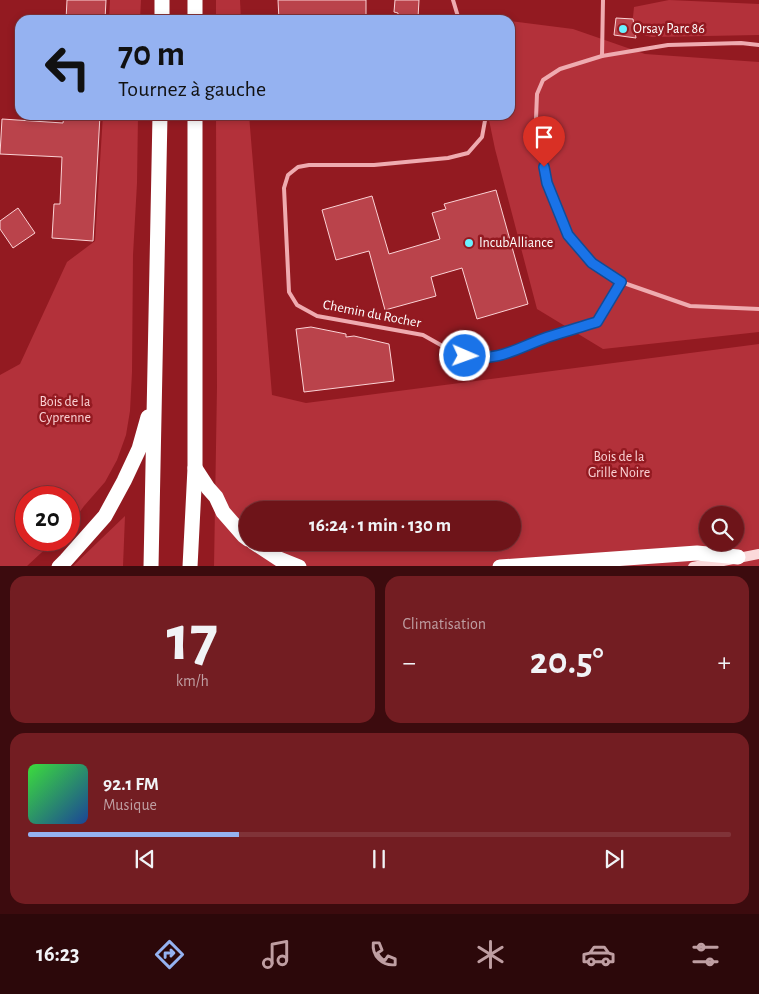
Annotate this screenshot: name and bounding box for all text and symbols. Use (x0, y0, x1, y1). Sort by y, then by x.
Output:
place label: Orsay Parc 86 (633, 22, 705, 36)
marker: Orsay Parc 86 (617, 23, 629, 35)
icon: left (35, 35, 100, 100)
text: 70 m (118, 37, 185, 72)
text: Tournez à gauche (118, 78, 266, 100)
pin (523, 116, 565, 167)
icon: arrive (530, 123, 558, 151)
place label: IncubAlliance (479, 236, 553, 250)
marker: IncubAlliance (463, 237, 475, 249)
street label: Chemin du Rocher (322, 298, 423, 330)
position arrow (438, 329, 490, 381)
park label: Bois de la Cyprenne (39, 395, 91, 425)
park label: Bois de la Grille Noire (588, 450, 650, 480)
speed limit sign: 20 (15, 486, 80, 551)
map controls (699, 506, 744, 551)
button: search (699, 506, 744, 551)
text: 16:24 · 1 min · 130 m (309, 516, 451, 535)
text: 17 (167, 607, 218, 672)
text: Climatisation (403, 616, 486, 632)
text: 20.5° (530, 643, 604, 681)
text: − (403, 649, 416, 677)
text: + (718, 649, 731, 677)
text: km/h (176, 673, 209, 689)
text: 92.1 FM (103, 775, 159, 794)
text: Musique (103, 797, 157, 813)
icon: previous (131, 845, 159, 873)
icon: pause (365, 845, 393, 873)
icon: next (600, 845, 628, 873)
icon: directions (152, 937, 187, 972)
icon: music (259, 937, 294, 972)
icon: phone (366, 937, 401, 972)
icon: climate (473, 937, 508, 972)
icon: car (581, 937, 616, 972)
icon: filters (688, 937, 723, 972)
text: 16:23 (36, 943, 80, 965)

